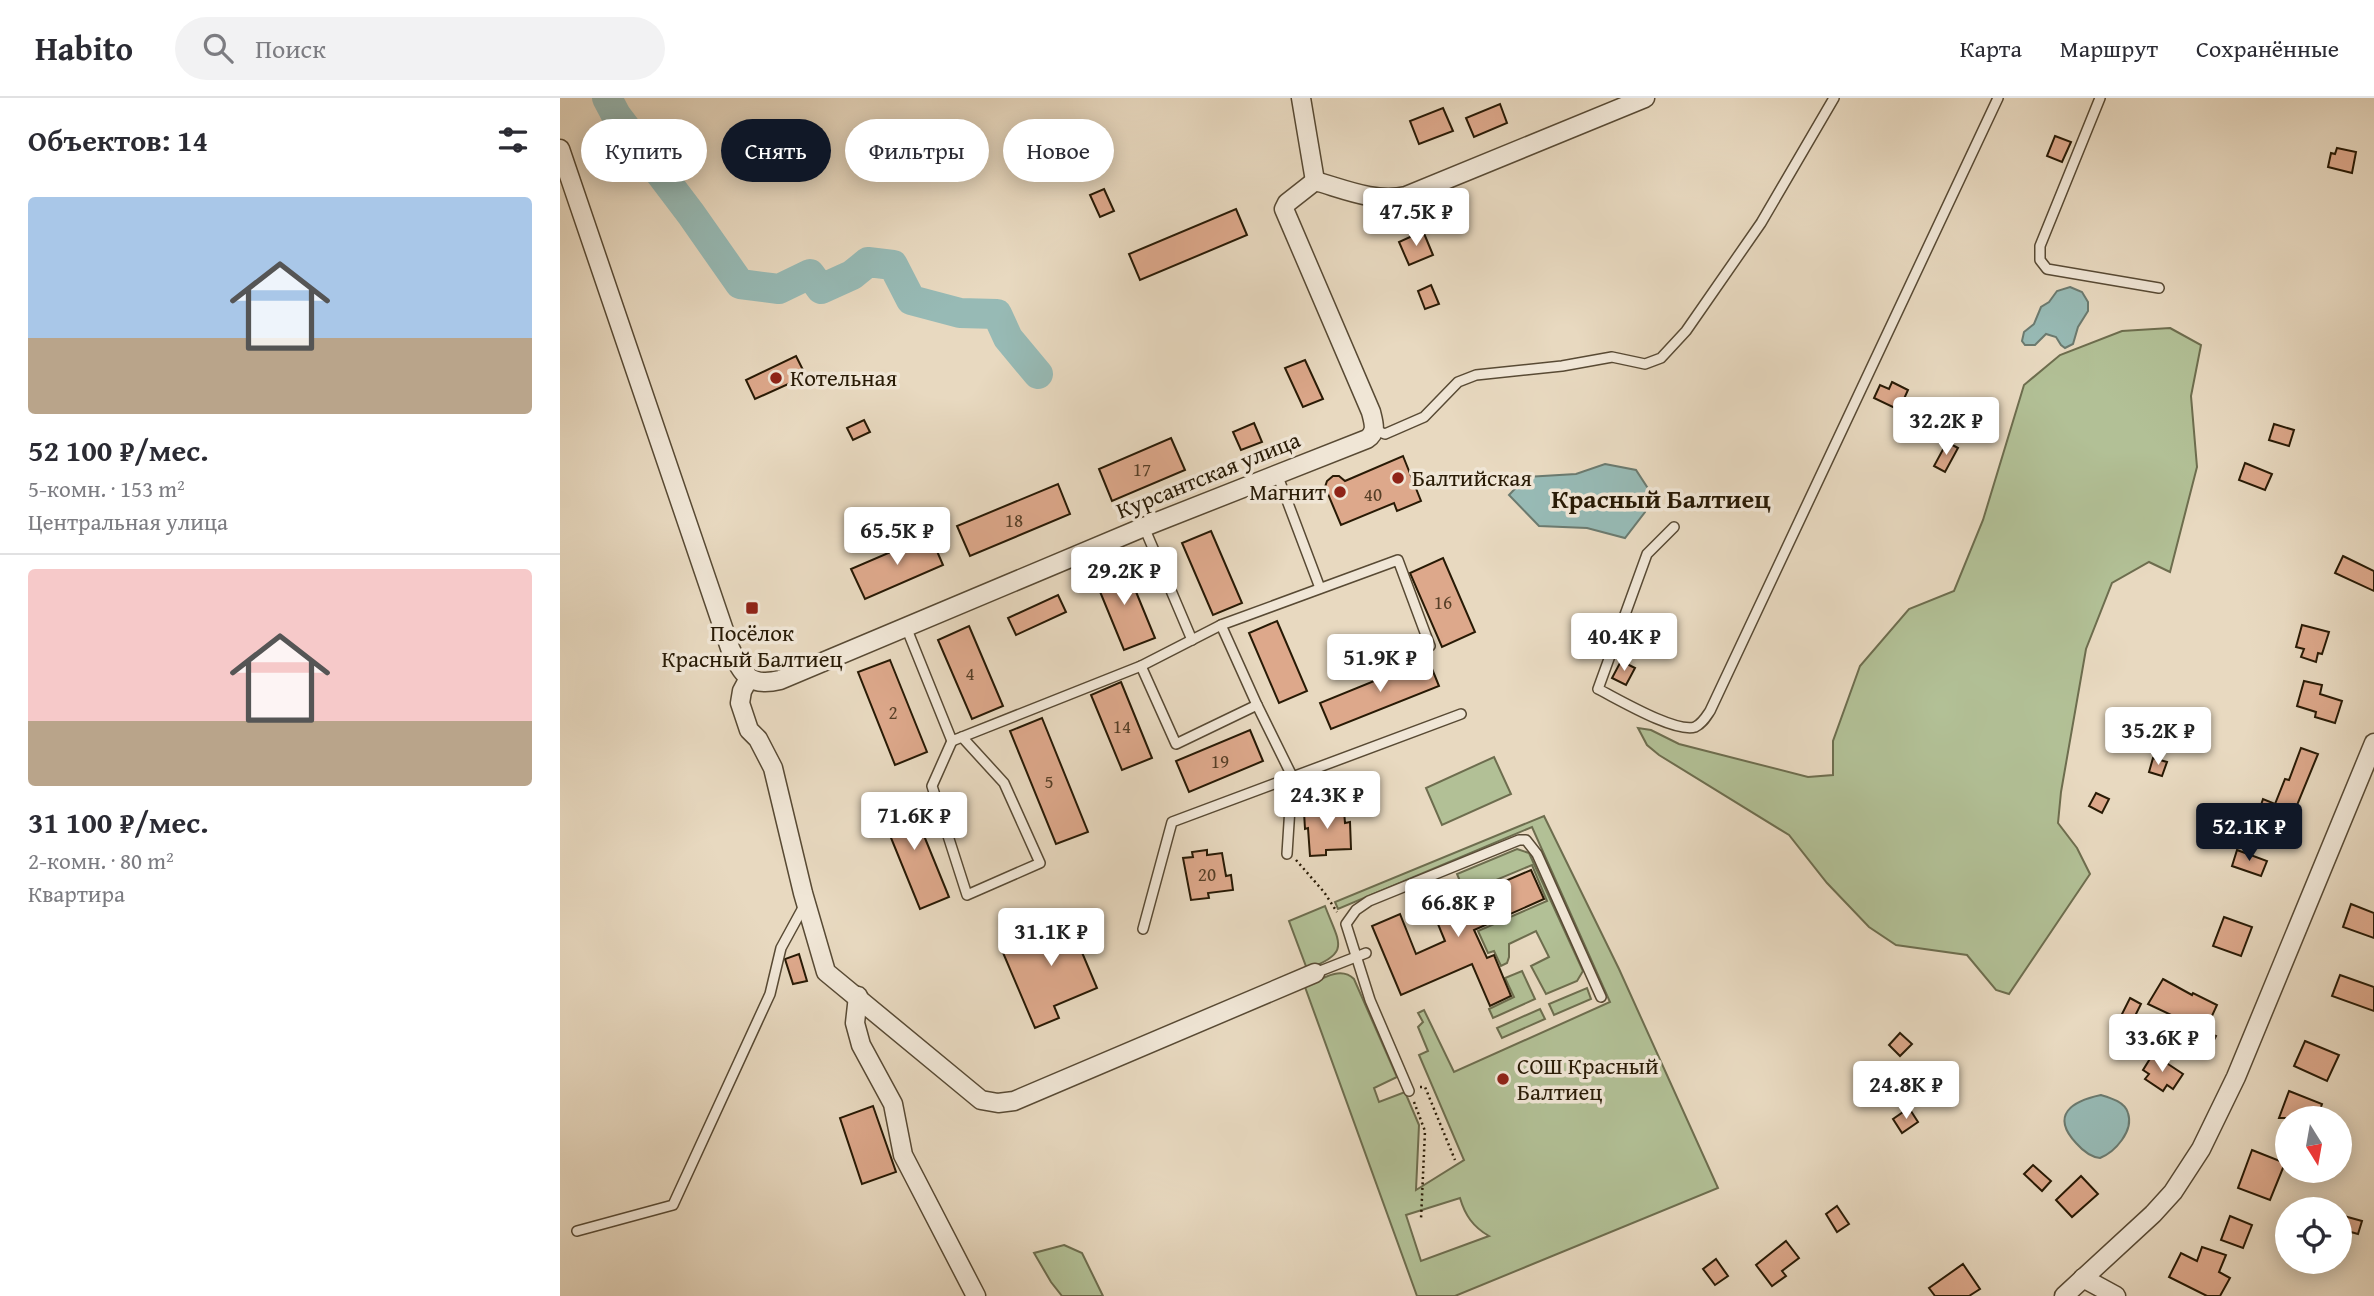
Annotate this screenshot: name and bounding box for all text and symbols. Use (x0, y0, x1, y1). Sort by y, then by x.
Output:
search box (175, 17, 665, 80)
text: Habito (35, 24, 133, 72)
icon: search (199, 29, 237, 67)
text: Поиск (255, 29, 326, 68)
text: Карта (1960, 31, 2022, 66)
text: Маршрут (2060, 31, 2158, 66)
text: Сохранённые (2196, 31, 2339, 66)
text: Объектов: 14 (28, 118, 208, 162)
chip: Купить (581, 119, 707, 182)
chip: Снять (721, 119, 831, 182)
chip: Фильтры (845, 119, 989, 182)
chip: Новое (1003, 119, 1114, 182)
icon: filters (494, 121, 532, 159)
pin: 47.5K ₽ (1351, 188, 1481, 248)
text: 47.5K ₽ (1379, 194, 1453, 227)
icon: home (217, 243, 343, 369)
place label: Котельная (790, 361, 898, 394)
marker: Котельная (768, 370, 784, 386)
pin: 32.2K ₽ (1881, 398, 2011, 457)
text: 32.2K ₽ (1909, 403, 1983, 436)
street label: Курсантская улица (1111, 423, 1305, 527)
text: 52 100 ₽/мес. (28, 428, 209, 472)
house number: 17 (1133, 455, 1151, 483)
place label: Балтийская (1412, 461, 1532, 494)
marker: Балтийская (1390, 470, 1406, 486)
text: 5-комн. · 153 m² (28, 472, 185, 505)
place label: Магнит (1249, 475, 1326, 508)
district label: Красный Балтиец (1551, 479, 1771, 518)
house number: 40 (1364, 480, 1382, 508)
marker: Магнит (1332, 484, 1348, 500)
text: Центральная улица (28, 505, 228, 538)
house number: 18 (1005, 506, 1023, 534)
pin: 65.5K ₽ (832, 508, 962, 567)
text: 65.5K ₽ (860, 513, 934, 546)
pin: 29.2K ₽ (1059, 547, 1189, 607)
text: 29.2K ₽ (1087, 553, 1161, 586)
house number: 16 (1434, 588, 1452, 616)
marker: Посёлок Красный Балтиец (744, 600, 760, 616)
pin: 40.4K ₽ (1559, 614, 1689, 673)
icon: home (217, 615, 343, 741)
place label: Посёлок Красный Балтиец (661, 616, 843, 675)
text: 40.4K ₽ (1587, 619, 1661, 652)
pin: 51.9K ₽ (1315, 634, 1445, 694)
text: 51.9K ₽ (1343, 640, 1417, 673)
house number: 4 (965, 659, 975, 687)
house number: 2 (888, 698, 898, 726)
pin: 35.2K ₽ (2093, 708, 2223, 767)
house number: 14 (1113, 712, 1131, 740)
text: 35.2K ₽ (2121, 713, 2195, 746)
house number: 19 (1211, 747, 1229, 775)
house number: 5 (1044, 767, 1054, 795)
pin: 24.3K ₽ (1262, 772, 1392, 831)
text: 24.3K ₽ (1290, 777, 1364, 810)
pin: 71.6K ₽ (849, 792, 979, 852)
text: 71.6K ₽ (877, 798, 951, 831)
text: 31 100 ₽/мес. (28, 800, 209, 844)
pin: 52.1K ₽ (2184, 804, 2314, 863)
text: 52.1K ₽ (2212, 809, 2286, 842)
text: 2-комн. · 80 m² (28, 844, 174, 877)
house number: 20 (1198, 860, 1216, 888)
text: Квартира (28, 877, 125, 910)
pin: 66.8K ₽ (1393, 880, 1523, 939)
text: 66.8K ₽ (1421, 885, 1495, 918)
pin: 31.1K ₽ (986, 908, 1116, 968)
text: 31.1K ₽ (1014, 914, 1088, 947)
pin: 33.6K ₽ (2097, 1014, 2227, 1074)
text: 33.6K ₽ (2125, 1020, 2199, 1053)
place label: СОШ Красный Балтиец (1517, 1049, 1659, 1108)
pin: 24.8K ₽ (1841, 1062, 1971, 1121)
text: 24.8K ₽ (1869, 1067, 1943, 1100)
marker: СОШ Красный Балтиец (1495, 1071, 1511, 1087)
north arrow (2275, 1106, 2352, 1183)
map controls (2275, 1106, 2352, 1274)
button: locate (2275, 1197, 2352, 1274)

